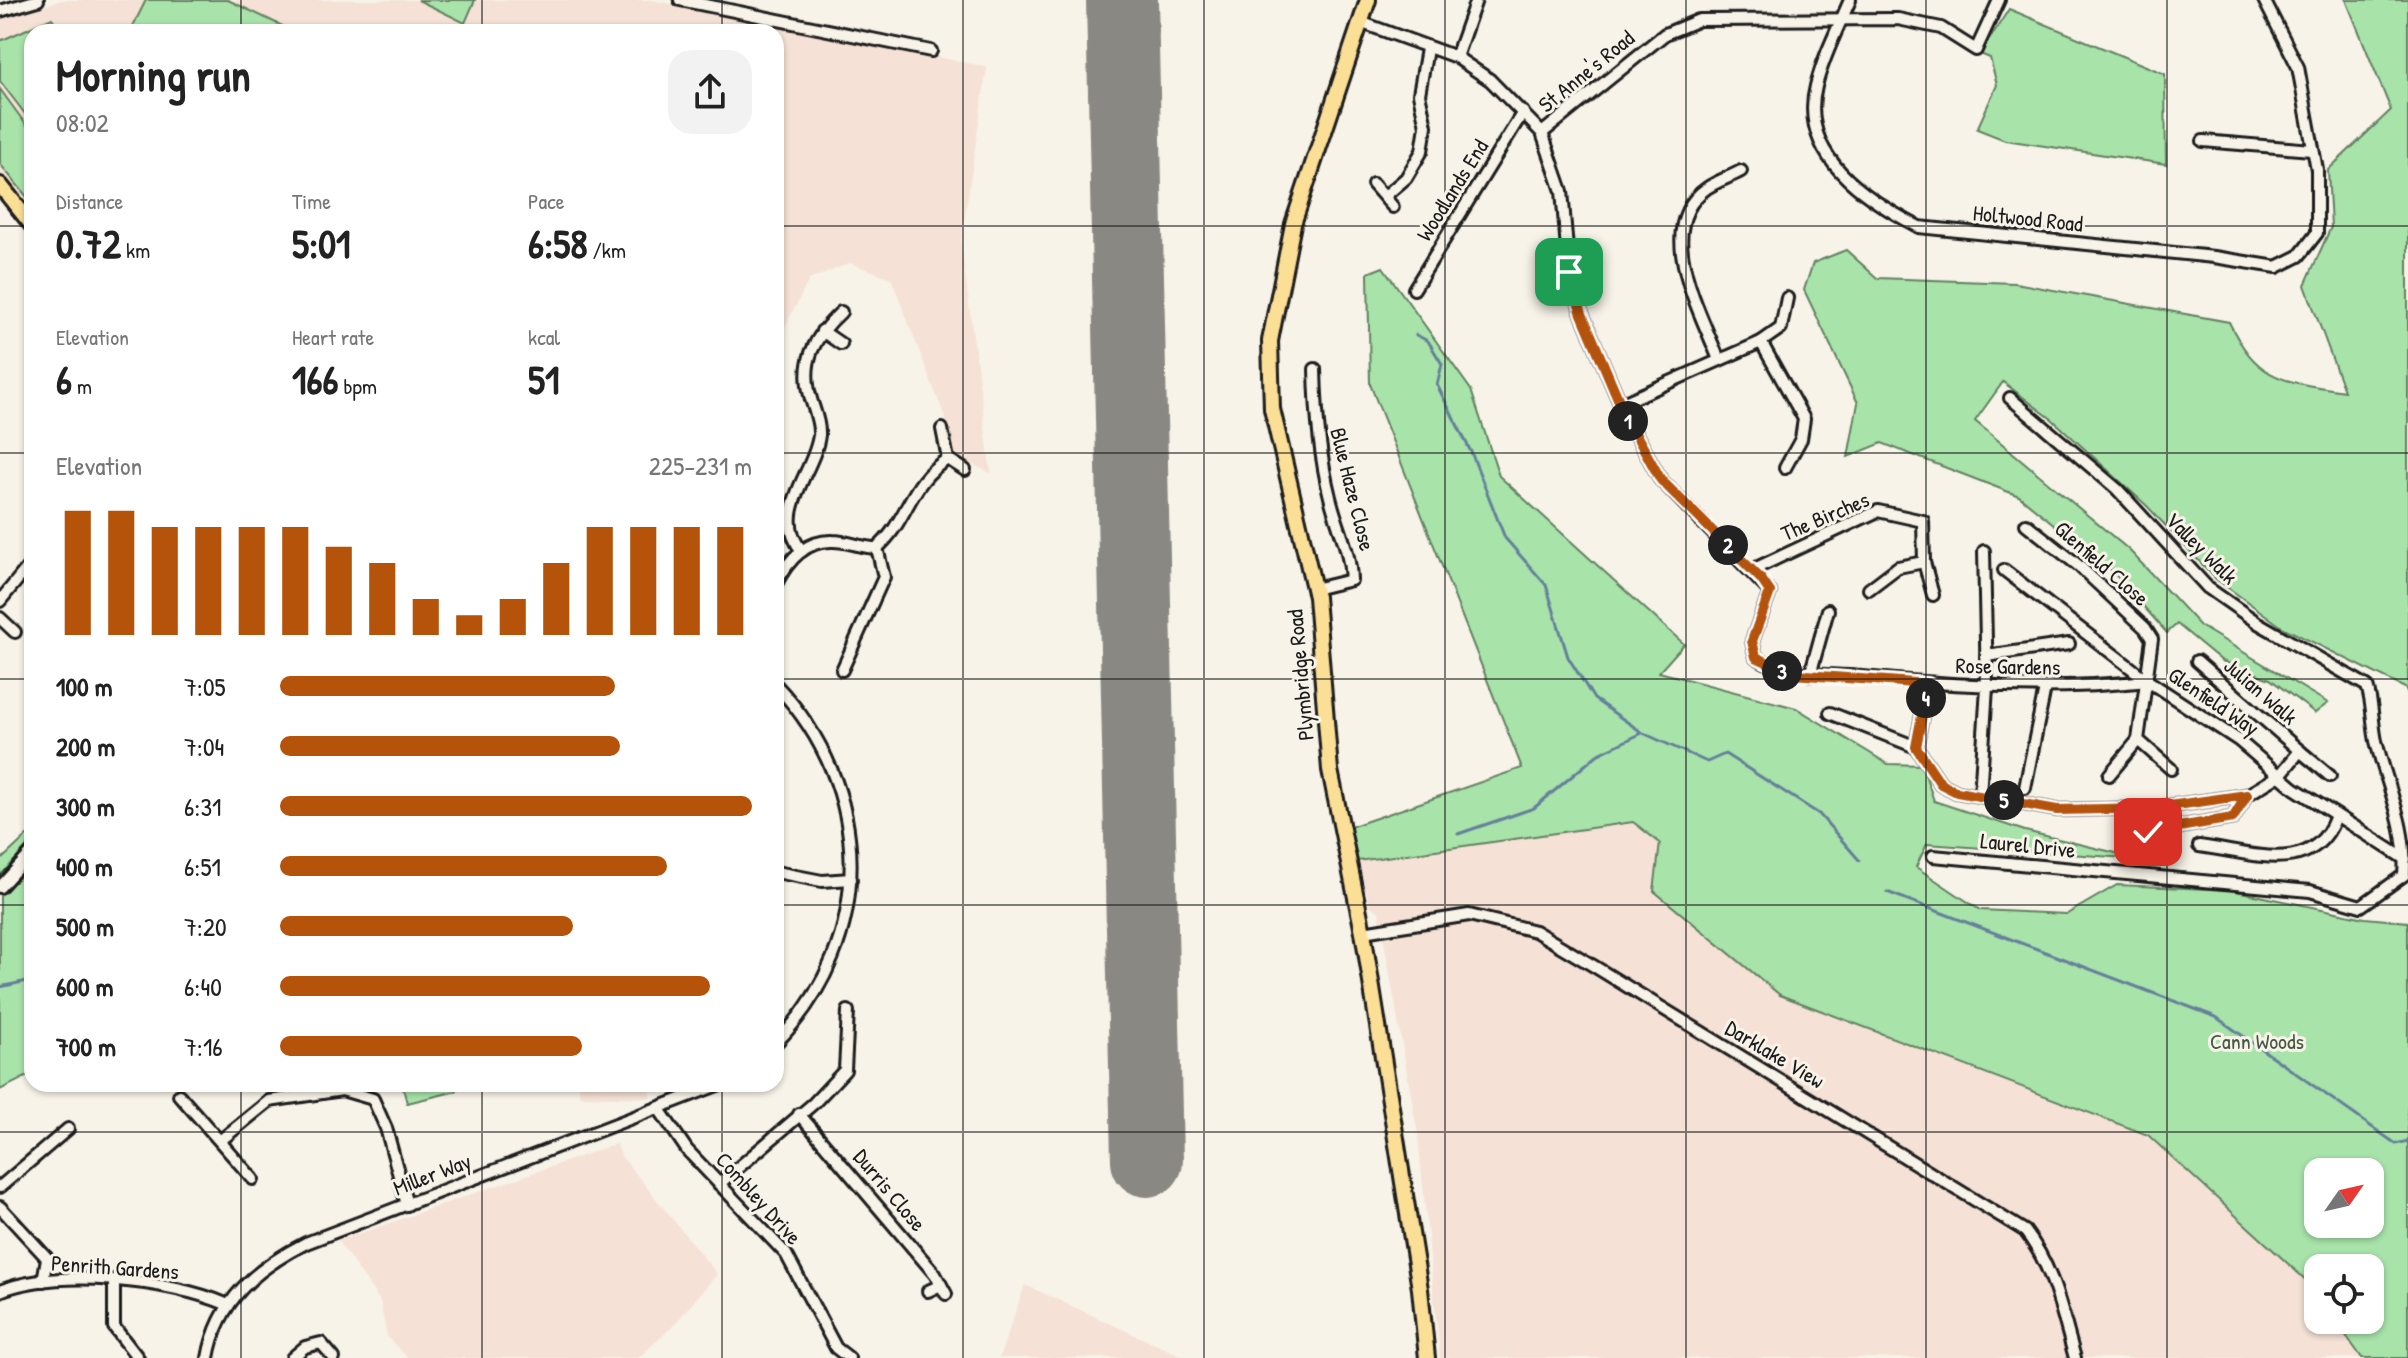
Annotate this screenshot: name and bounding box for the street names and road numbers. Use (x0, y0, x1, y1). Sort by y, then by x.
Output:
street label: St Anne's Road (1532, 23, 1641, 119)
street label: Woodlands End (1409, 133, 1495, 247)
street label: Holtwood Road (1972, 197, 2085, 239)
street label: Blue Haze Close (1323, 424, 1383, 554)
street label: The Birches (1776, 484, 1874, 548)
street label: Valley Walk (2159, 505, 2245, 591)
street label: Glenfield Close (2048, 514, 2156, 613)
street label: Plymbridge Road (1279, 608, 1321, 742)
street label: Rose Gardens (1955, 650, 2061, 682)
street label: Julian Walk (2218, 651, 2304, 731)
street label: Glenfield Way (2163, 660, 2265, 742)
street label: Laurel Drive (1979, 825, 2077, 865)
street label: Darklake View (1720, 1013, 1830, 1095)
street label: Durris Close (847, 1143, 933, 1238)
street label: Miller Way (389, 1145, 475, 1203)
street label: Combley Drive (709, 1145, 809, 1251)
street label: Penrith Gardens (50, 1248, 180, 1286)

